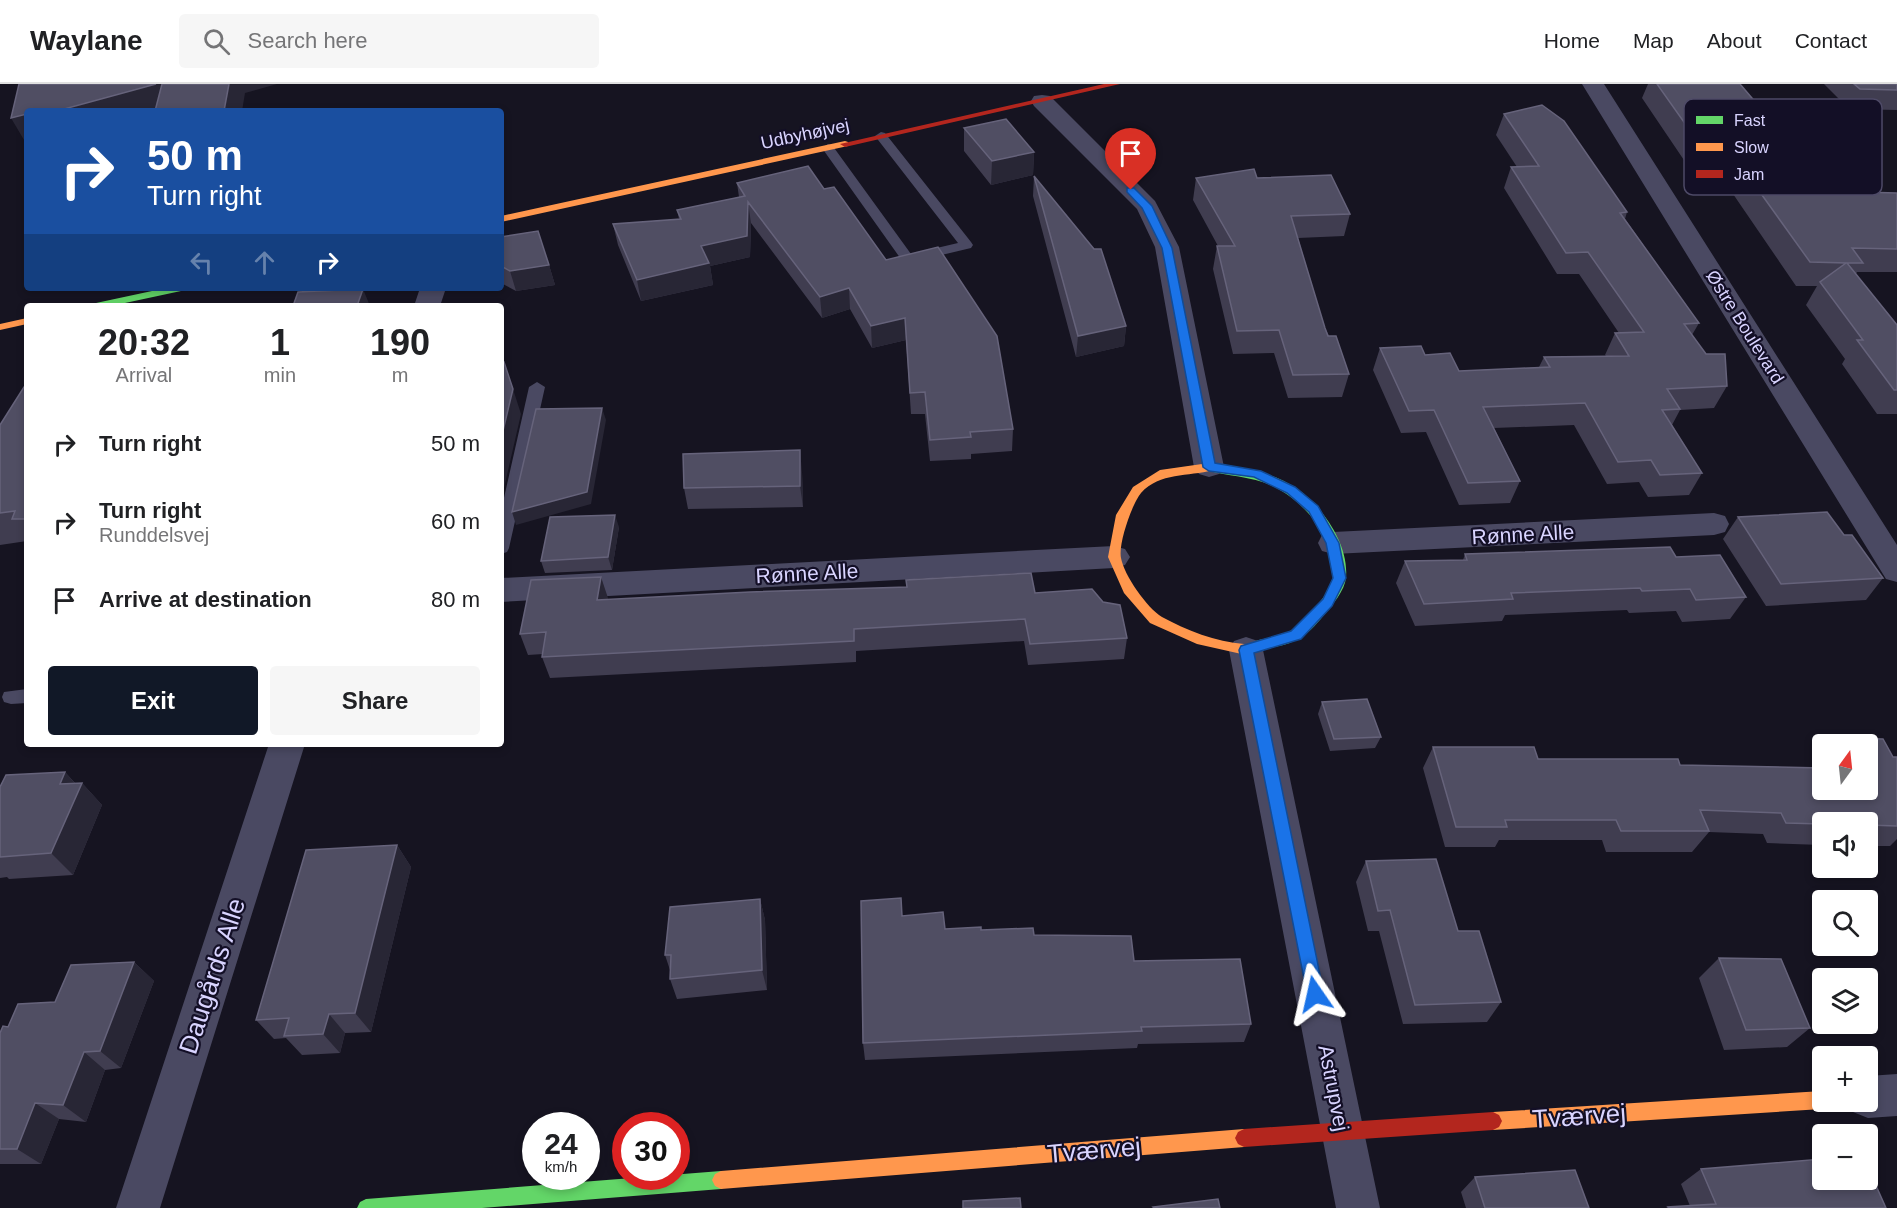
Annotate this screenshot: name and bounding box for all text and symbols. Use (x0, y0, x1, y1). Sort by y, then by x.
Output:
search box (179, 14, 599, 68)
text: Waylane (30, 25, 143, 56)
icon: search (200, 25, 233, 58)
text: Search here (248, 28, 367, 53)
text: Home (1544, 29, 1600, 52)
text: Map (1633, 29, 1674, 52)
text: About (1707, 29, 1762, 52)
text: Contact (1795, 29, 1867, 52)
legend (1684, 99, 1882, 195)
text: Fast (1734, 112, 1766, 129)
street label: Udbyhøjvej (759, 115, 851, 153)
pin (1105, 128, 1156, 190)
icon: right (48, 132, 126, 210)
text: 50 m (147, 132, 243, 179)
icon: arrive (1114, 137, 1147, 170)
text: Slow (1734, 139, 1769, 156)
text: Jam (1734, 166, 1764, 183)
text: Turn right (147, 181, 262, 211)
icon: left (185, 246, 218, 279)
icon: ahead (248, 246, 281, 279)
icon: right (311, 246, 344, 279)
street label: Østre Boulevard (1702, 267, 1788, 387)
text: 20:32 (98, 322, 190, 363)
text: 1 (270, 322, 290, 363)
text: 190 (370, 322, 430, 363)
text: Arrival (116, 364, 172, 386)
text: min (264, 364, 296, 386)
text: m (392, 364, 408, 386)
icon: right (48, 428, 81, 461)
text: Turn right (99, 431, 201, 456)
text: 50 m (431, 431, 480, 456)
text: Turn right (99, 498, 201, 523)
icon: right (48, 506, 81, 539)
text: 60 m (431, 509, 480, 534)
street label: Rønne Alle (1471, 520, 1575, 548)
text: Runddelsvej (99, 524, 209, 546)
street label: Rønne Alle (755, 559, 859, 587)
icon: arrive (48, 584, 81, 617)
text: Arrive at destination (99, 587, 312, 612)
text: 80 m (431, 587, 480, 612)
button: Exit (48, 666, 258, 735)
button: Share (270, 666, 480, 735)
north arrow (1812, 734, 1878, 800)
map controls (1812, 734, 1878, 1190)
button: sound (1812, 812, 1878, 878)
button: search (1812, 890, 1878, 956)
street label: Daugårds Alle (173, 894, 251, 1058)
position arrow (1283, 962, 1347, 1026)
button: layers (1812, 968, 1878, 1034)
street label: Astrupvej (1314, 1043, 1354, 1133)
button: + (1812, 1046, 1878, 1112)
street label: Tværvej (1531, 1098, 1627, 1134)
speed limit sign: 30 (612, 1112, 690, 1190)
button: − (1812, 1124, 1878, 1190)
text: 24 (544, 1127, 578, 1160)
street label: Tværvej (1046, 1131, 1142, 1169)
text: km/h (545, 1158, 577, 1175)

